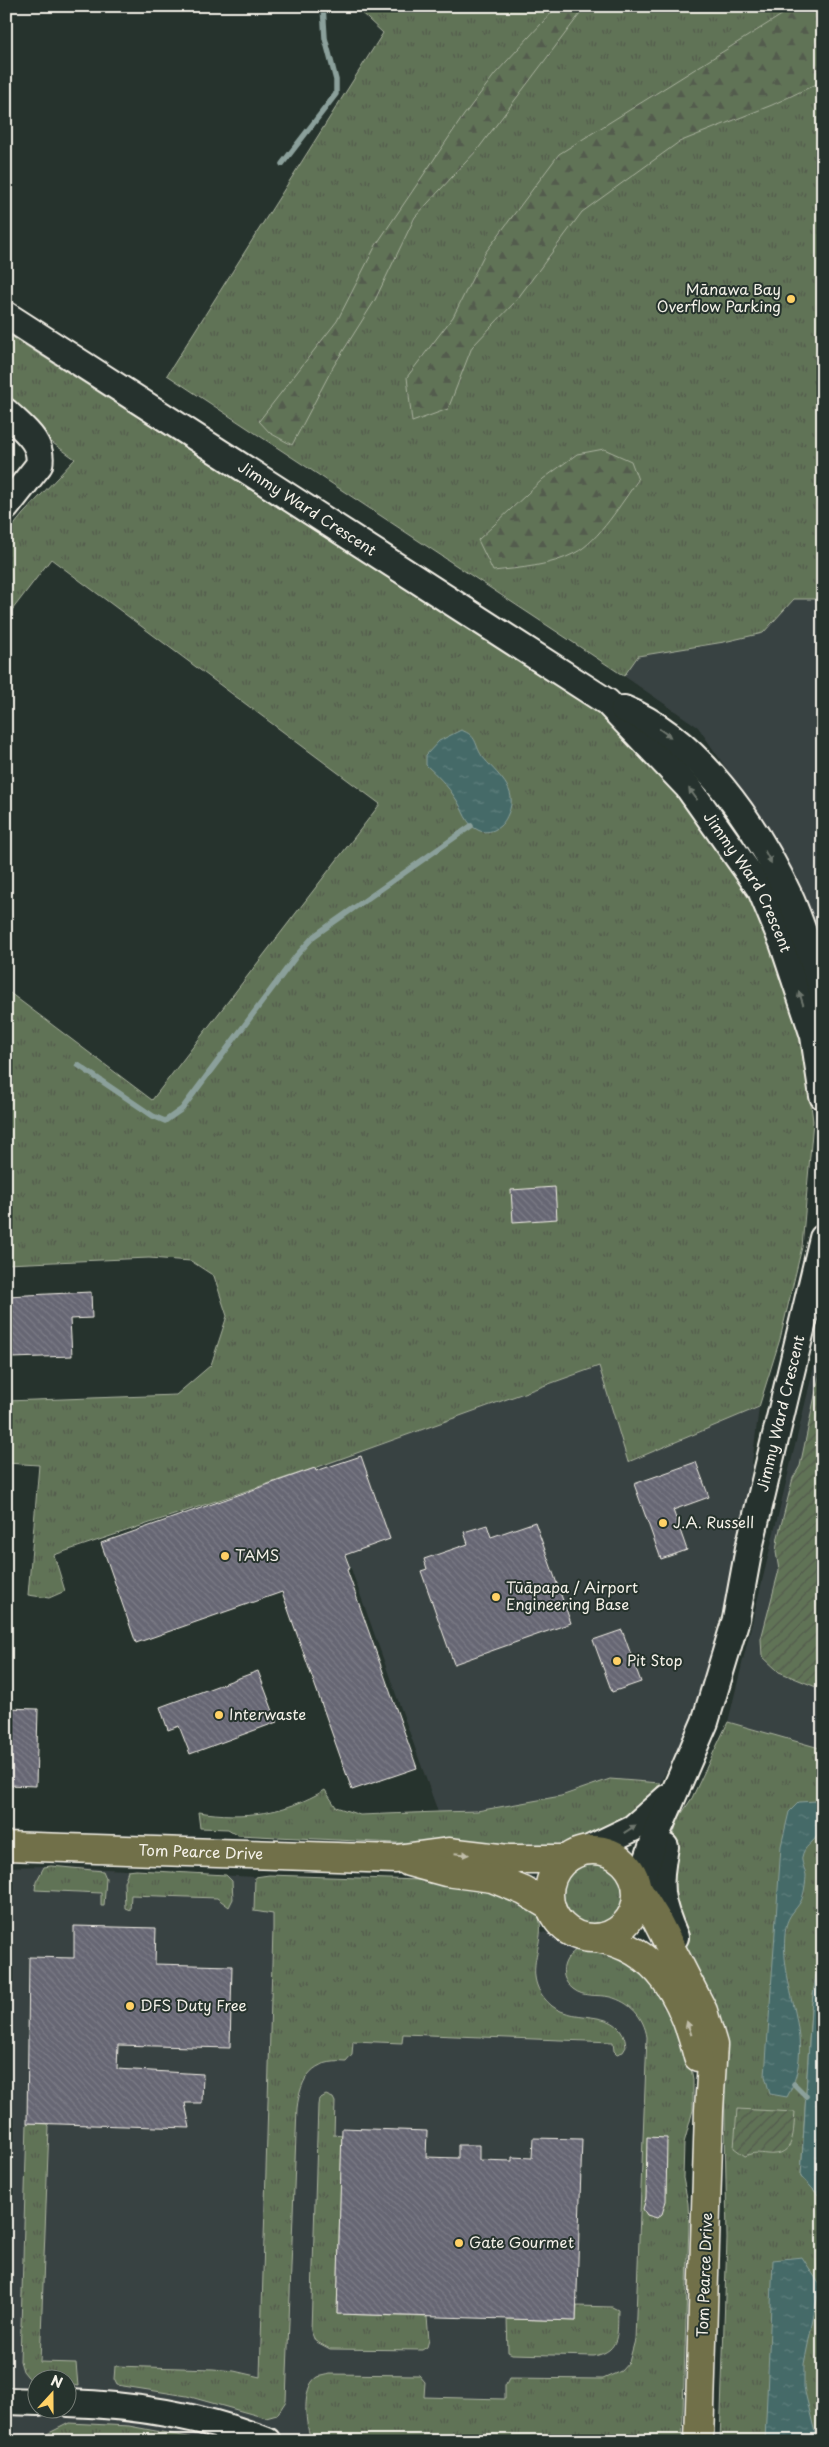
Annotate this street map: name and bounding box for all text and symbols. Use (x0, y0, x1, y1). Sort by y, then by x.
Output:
place label: Mānawa Bay Overflow Parking (657, 277, 781, 317)
marker: Mānawa Bay Overflow Parking (785, 293, 797, 305)
street label: Jimmy Ward Crescent (234, 454, 382, 561)
one-way arrow (658, 728, 672, 738)
one-way arrow (688, 787, 698, 801)
street label: Jimmy Ward Crescent (699, 806, 798, 955)
one-way arrow (764, 849, 772, 864)
one-way arrow (797, 990, 804, 1005)
street label: Jimmy Ward Crescent (750, 1333, 809, 1494)
place label: J.A. Russell (673, 1510, 754, 1533)
marker: J.A. Russell (657, 1517, 669, 1529)
place label: TAMS (235, 1543, 279, 1566)
marker: TAMS (219, 1550, 231, 1562)
place label: Tūāpapa / Airport Engineering Base (506, 1575, 638, 1615)
marker: Tūāpapa / Airport Engineering Base (490, 1591, 502, 1603)
place label: Pit Stop (627, 1648, 683, 1671)
marker: Pit Stop (611, 1655, 623, 1667)
place label: Interwaste (229, 1702, 306, 1725)
marker: Interwaste (213, 1709, 225, 1721)
one-way arrow (624, 1824, 637, 1834)
street label: Tom Pearce Drive (138, 1837, 264, 1865)
one-way arrow (454, 1850, 470, 1858)
place label: DFS Duty Free (140, 1993, 247, 2016)
marker: DFS Duty Free (124, 2000, 136, 2012)
one-way arrow (685, 2021, 692, 2036)
street label: Tom Pearce Drive (690, 2212, 717, 2338)
place label: Gate Gourmet (469, 2230, 574, 2253)
marker: Gate Gourmet (453, 2237, 465, 2249)
north arrow (28, 2370, 78, 2420)
text: N (48, 2370, 66, 2393)

